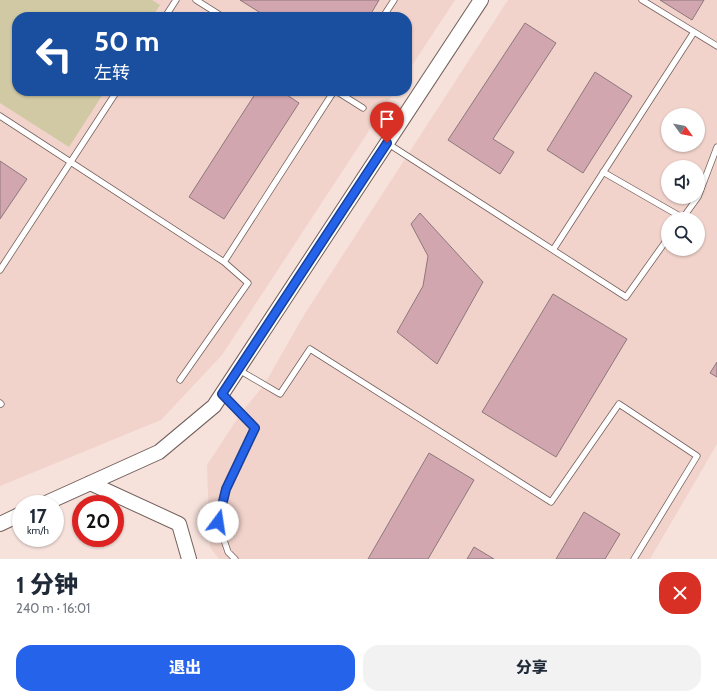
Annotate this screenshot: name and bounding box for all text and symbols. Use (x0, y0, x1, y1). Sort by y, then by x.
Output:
text: 50 m (94, 24, 159, 58)
icon: left (28, 28, 80, 80)
text: 左转 (94, 62, 130, 84)
pin (370, 102, 404, 143)
icon: arrive (376, 108, 398, 130)
north arrow (661, 108, 705, 152)
map controls (661, 108, 705, 256)
button: sound (661, 160, 705, 204)
button: search (661, 212, 705, 256)
speed limit sign: 20 (72, 495, 124, 547)
position arrow (197, 501, 239, 543)
text: 17 (29, 504, 47, 528)
text: km/h (27, 524, 49, 537)
text: 1 分钟 (16, 570, 78, 599)
button: close (659, 572, 701, 614)
text: 240 m · 16:01 (16, 600, 90, 616)
button: 退出 (16, 645, 355, 691)
button: 分享 (363, 645, 701, 691)

